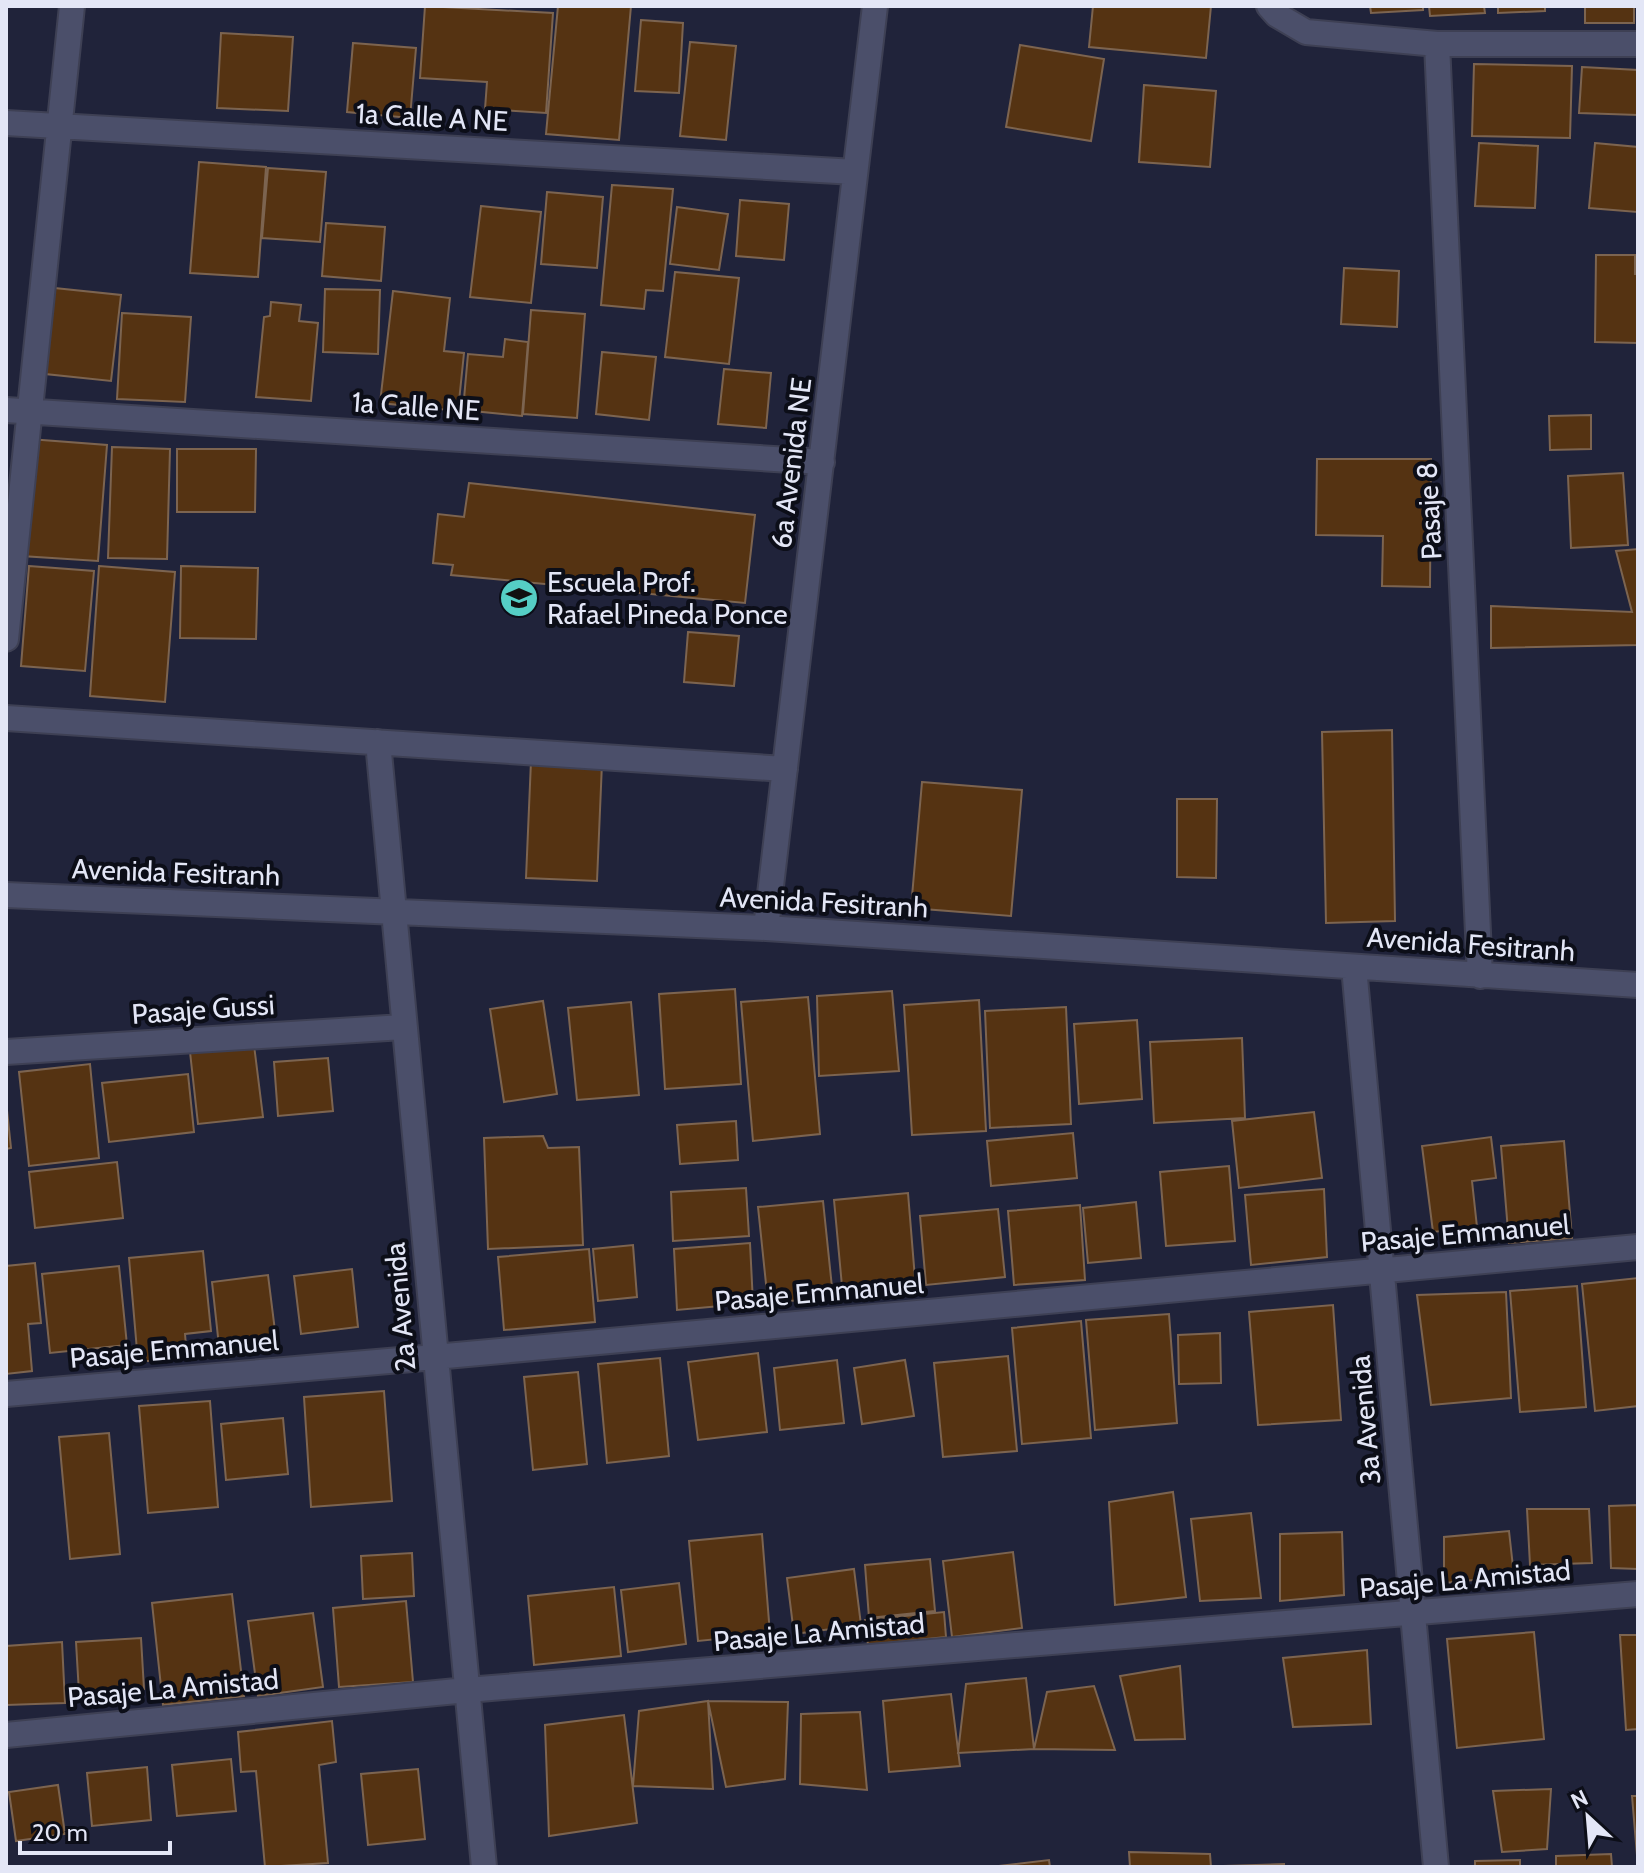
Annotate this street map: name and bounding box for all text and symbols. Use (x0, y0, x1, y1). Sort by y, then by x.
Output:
street label: 1a Calle A NE (355, 96, 509, 138)
street label: 6a Avenida NE (764, 376, 818, 550)
street label: 1a Calle NE (351, 385, 481, 427)
street label: Pasaje 8 (1409, 461, 1449, 561)
place label: Escuela Prof. Rafael Pineda Ponce (547, 565, 787, 631)
school or university icon: Escuela Prof. Rafael Pineda Ponce (498, 577, 540, 619)
street label: Avenida Fesitranh (71, 851, 281, 893)
street label: Avenida Fesitranh (719, 880, 929, 924)
street label: Avenida Fesitranh (1366, 920, 1576, 968)
street label: Pasaje Gussi (130, 987, 276, 1031)
street label: Pasaje Emmanuel (1359, 1207, 1571, 1259)
street label: 2a Avenida (377, 1241, 423, 1373)
street label: Pasaje Emmanuel (713, 1266, 925, 1318)
street label: Pasaje Emmanuel (68, 1323, 280, 1375)
street label: 3a Avenida (1342, 1353, 1388, 1486)
street label: Pasaje La Amistad (1358, 1553, 1572, 1605)
street label: Pasaje La Amistad (712, 1606, 926, 1658)
street label: Pasaje La Amistad (66, 1662, 280, 1714)
north arrow (1548, 1777, 1628, 1857)
text: N (1567, 1784, 1592, 1815)
scale bar (20, 1805, 170, 1855)
text: 20 m (32, 1818, 88, 1847)

